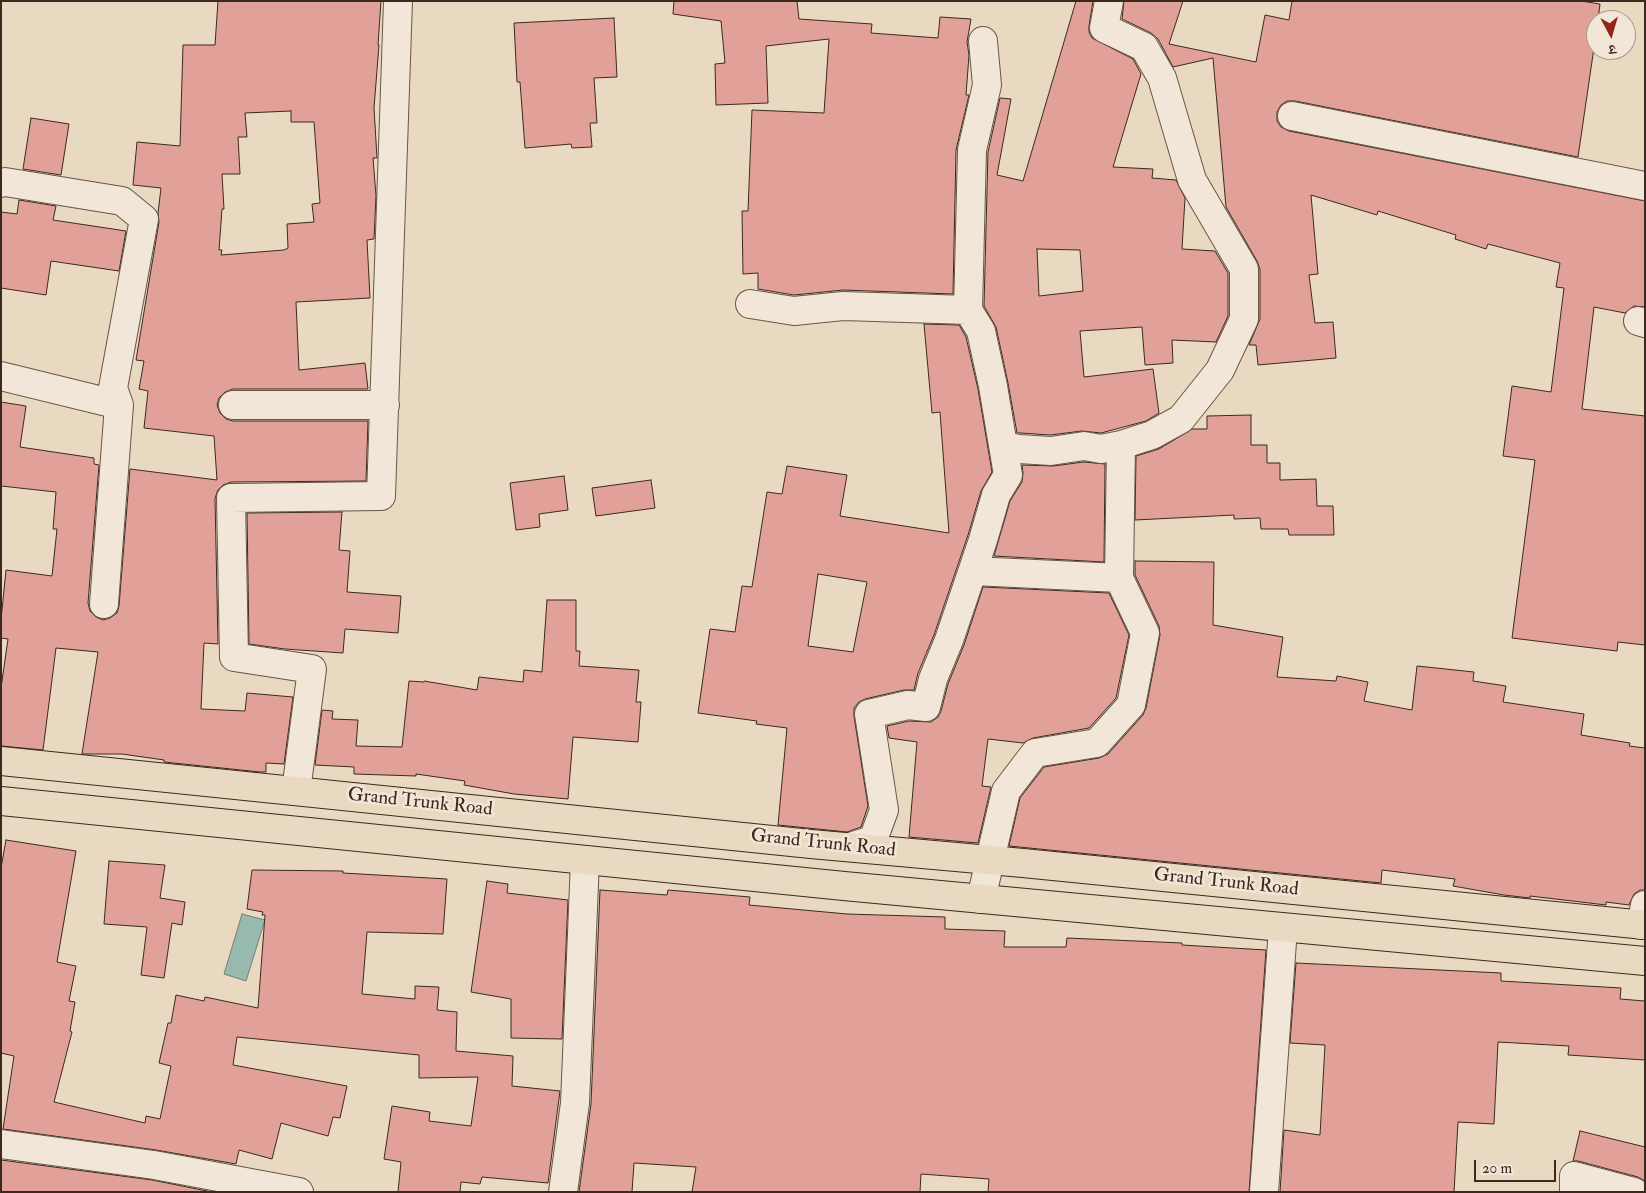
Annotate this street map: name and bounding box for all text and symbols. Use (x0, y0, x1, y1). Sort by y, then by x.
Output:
north arrow (1586, 10, 1636, 60)
text: उ (1608, 41, 1617, 58)
street label: Grand Trunk Road (346, 784, 494, 822)
street label: Grand Trunk Road (749, 825, 897, 863)
street label: Grand Trunk Road (1152, 864, 1300, 902)
scale bar (1476, 1150, 1558, 1182)
text: 20 m (1482, 1159, 1512, 1178)

